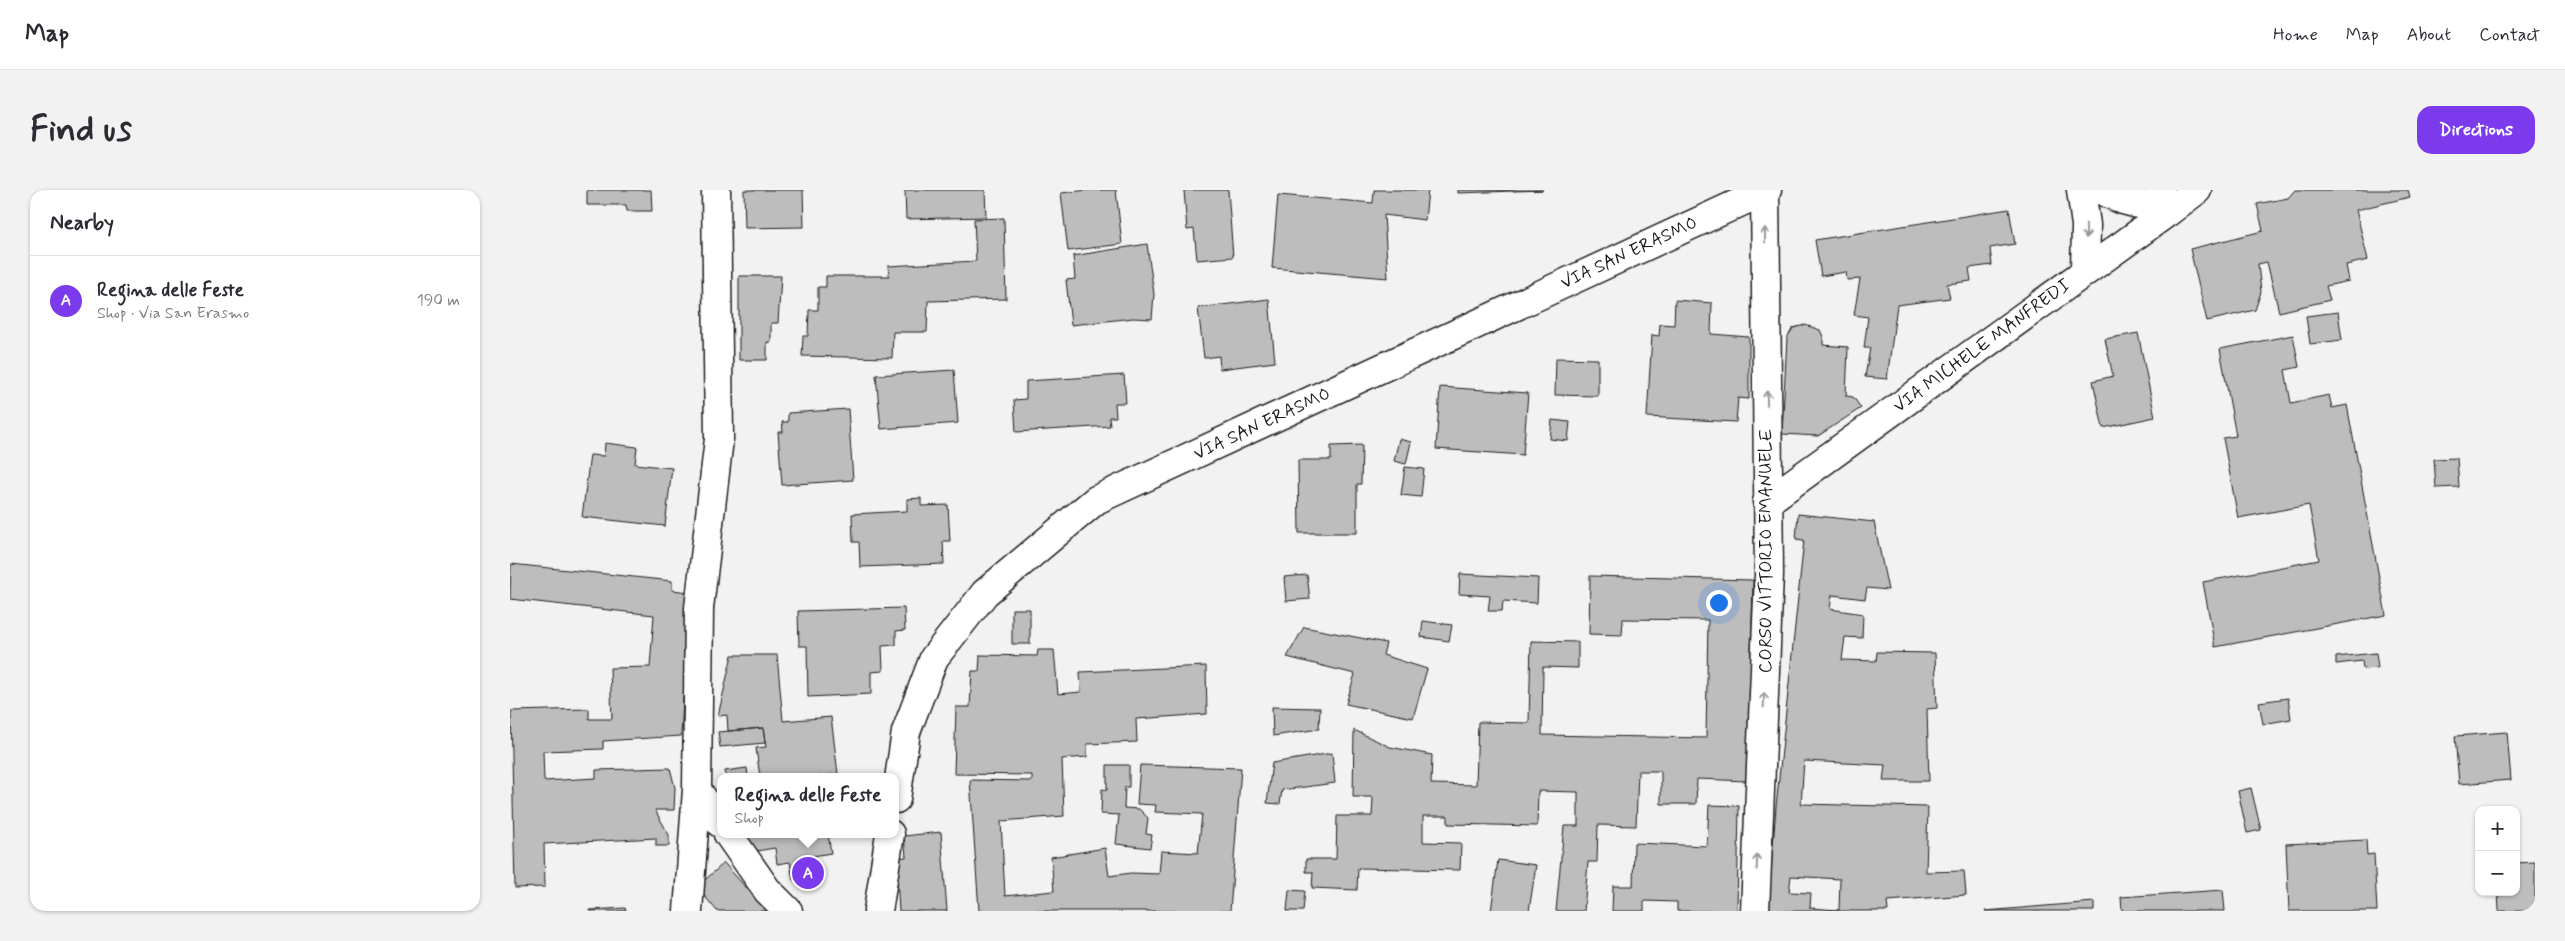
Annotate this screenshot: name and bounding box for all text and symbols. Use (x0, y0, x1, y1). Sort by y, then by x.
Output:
text: Map (25, 19, 69, 50)
text: Home (2273, 23, 2318, 47)
text: Map (2346, 23, 2379, 47)
text: About (2407, 23, 2451, 47)
text: Contact (2479, 23, 2540, 47)
button: Directions (2417, 106, 2535, 154)
text: Find us (30, 107, 132, 153)
text: Nearby (50, 209, 114, 237)
street label: VIA SAN ERASMO (1557, 211, 1701, 295)
one-way arrow (2081, 222, 2091, 238)
one-way arrow (1760, 227, 1770, 244)
street label: VIA MICHELE MANFREDI (1889, 274, 2075, 418)
text: Regina delle Feste (97, 278, 244, 303)
text: A (61, 290, 71, 311)
text: 190 m (417, 290, 460, 311)
text: Shop · Via San Erasmo (97, 303, 249, 324)
street label: VIA SAN ERASMO (1190, 382, 1334, 466)
one-way arrow (1762, 390, 1771, 406)
street label: CORSO VITTORIO EMANUELE (1754, 429, 1778, 673)
your location (1706, 590, 1732, 616)
one-way arrow (1759, 692, 1768, 708)
popup (717, 773, 899, 838)
text: Regina delle Feste (735, 783, 881, 808)
map controls (2475, 806, 2520, 896)
button: + (2475, 806, 2520, 851)
text: Shop (735, 808, 764, 829)
button: − (2475, 851, 2520, 896)
pin: A (792, 854, 824, 892)
one-way arrow (1752, 855, 1761, 871)

